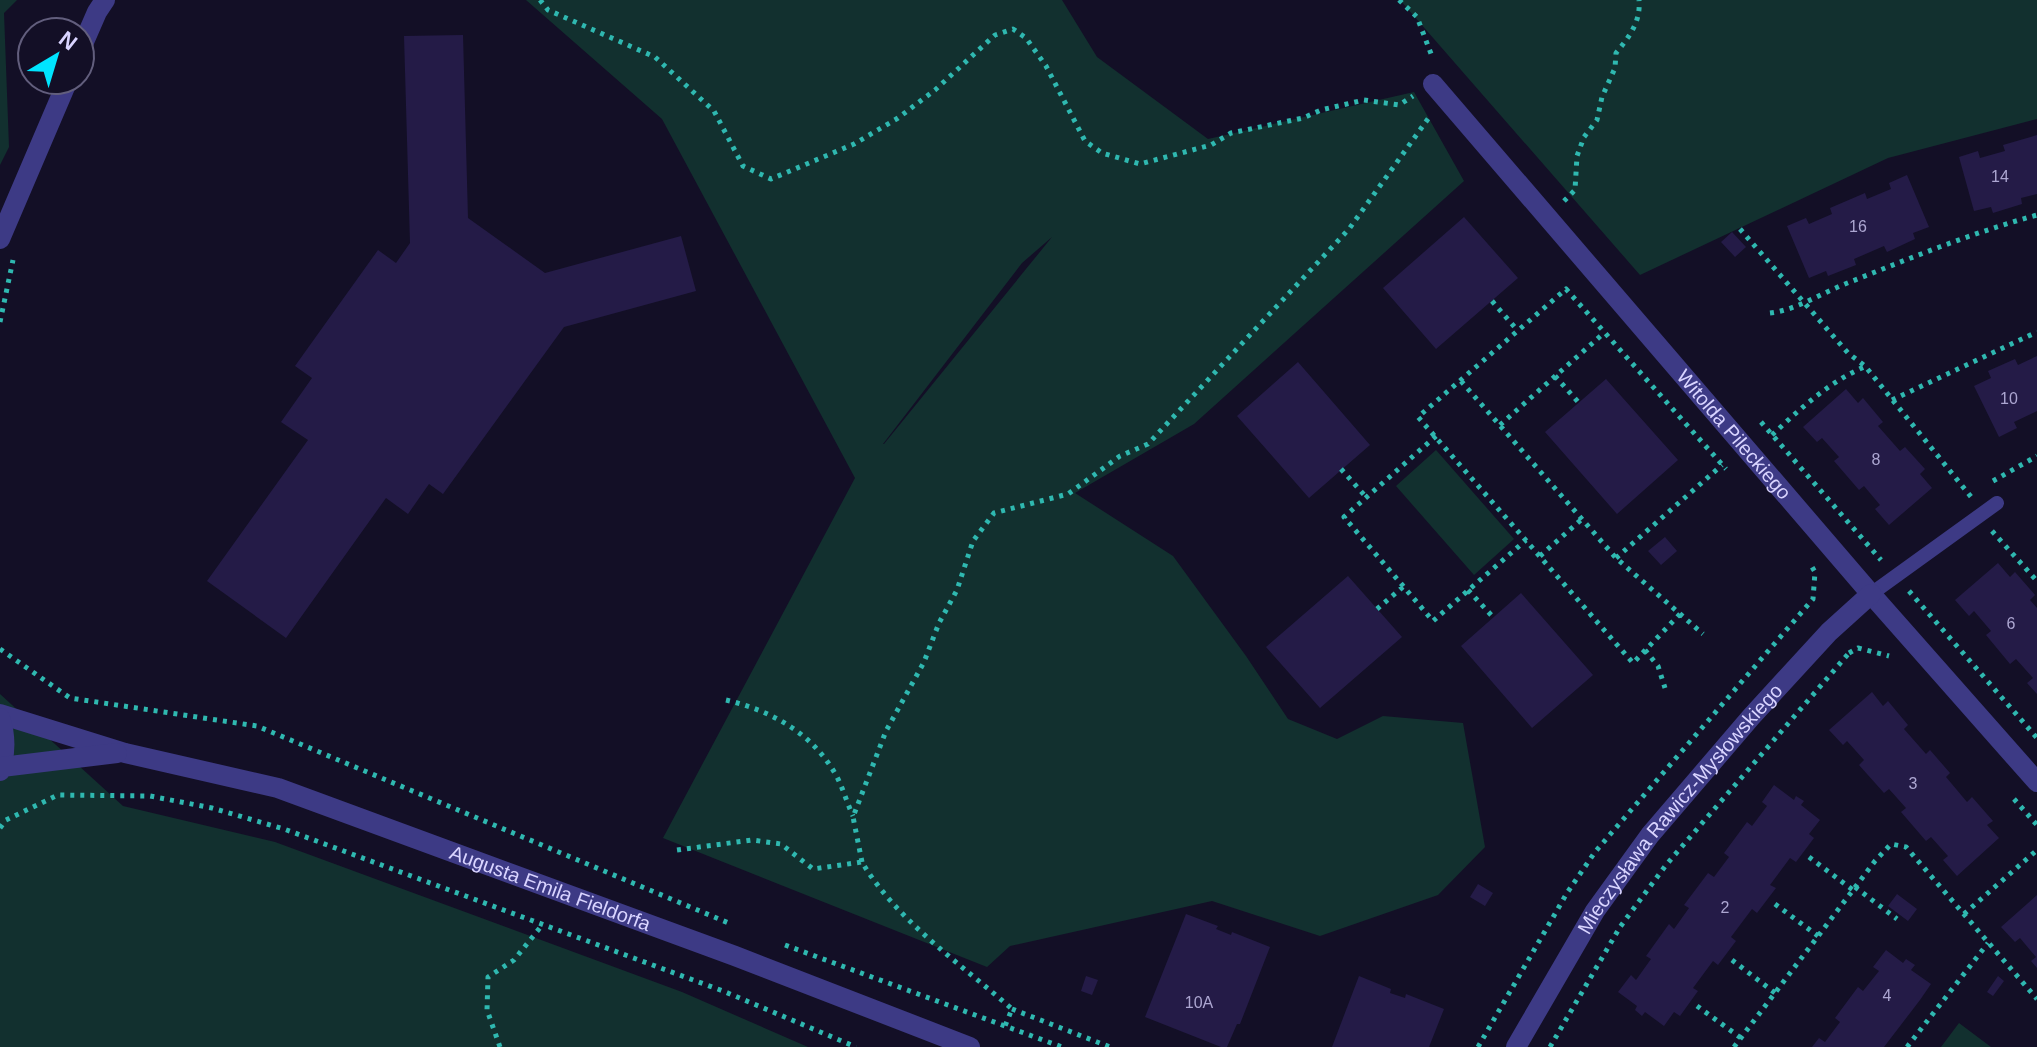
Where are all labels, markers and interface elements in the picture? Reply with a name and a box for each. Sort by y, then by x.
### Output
north arrow [16,16,96,96]
text: N [54,26,82,55]
house number: 14 [1991,168,2009,185]
house number: 16 [1849,218,1867,235]
street label: Witolda Pileckiego [1672,365,1796,504]
house number: 10 [2000,390,2018,407]
house number: 8 [1872,451,1881,468]
house number: 6 [2007,615,2016,632]
street label: Mieczysława Rawicz-Mysłowskiego [1573,679,1787,938]
house number: 3 [1909,775,1918,792]
street label: Augusta Emila Fieldorfa [447,841,655,935]
house number: 2 [1721,899,1730,916]
house number: 4 [1883,987,1892,1004]
house number: 10A [1185,994,1214,1011]

